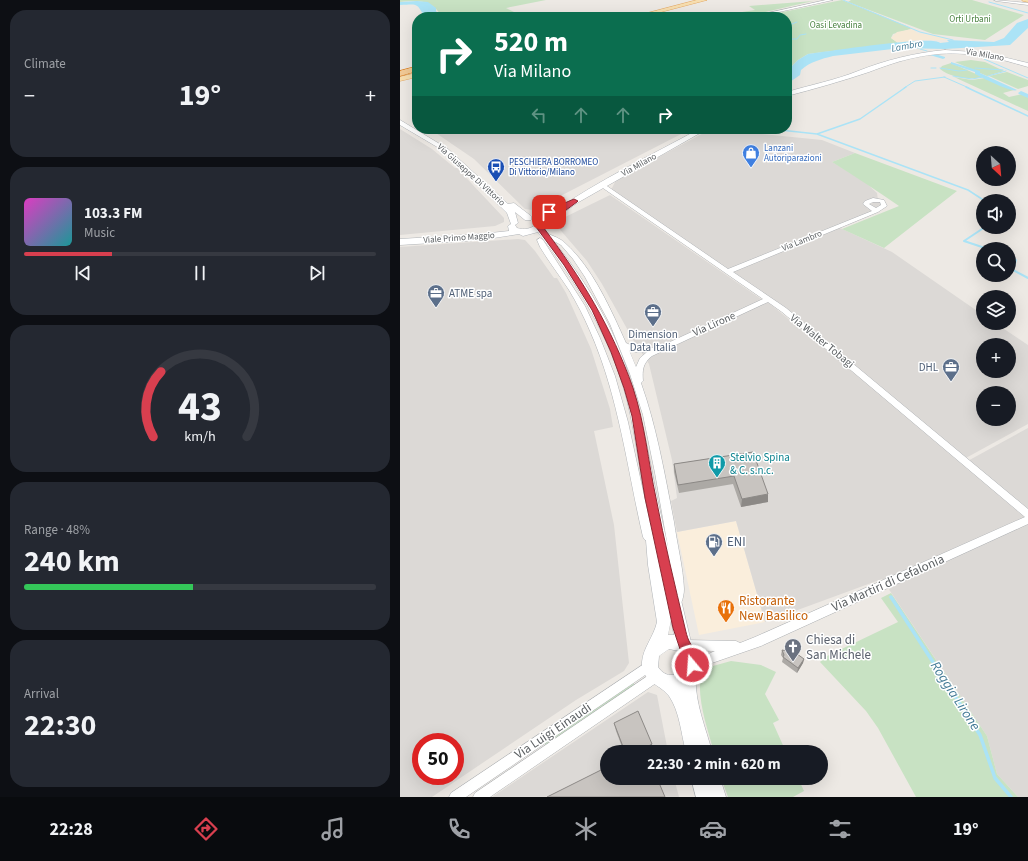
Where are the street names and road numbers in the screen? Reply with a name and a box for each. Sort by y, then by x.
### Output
street label: Via Milano [965,45,1005,65]
street label: Via Giuseppe Di Vittorio [434,141,508,209]
street label: Via Milano [619,150,659,180]
street label: Via Lambro [780,227,824,255]
street label: Viale Primo Maggio [423,229,495,247]
street label: Via Lirone [690,308,738,340]
street label: Via Walter Tobagi [787,310,857,372]
street label: Via Martiri di Cefalonia [829,550,947,616]
street label: Via Luigi Einaudi [511,699,595,763]

